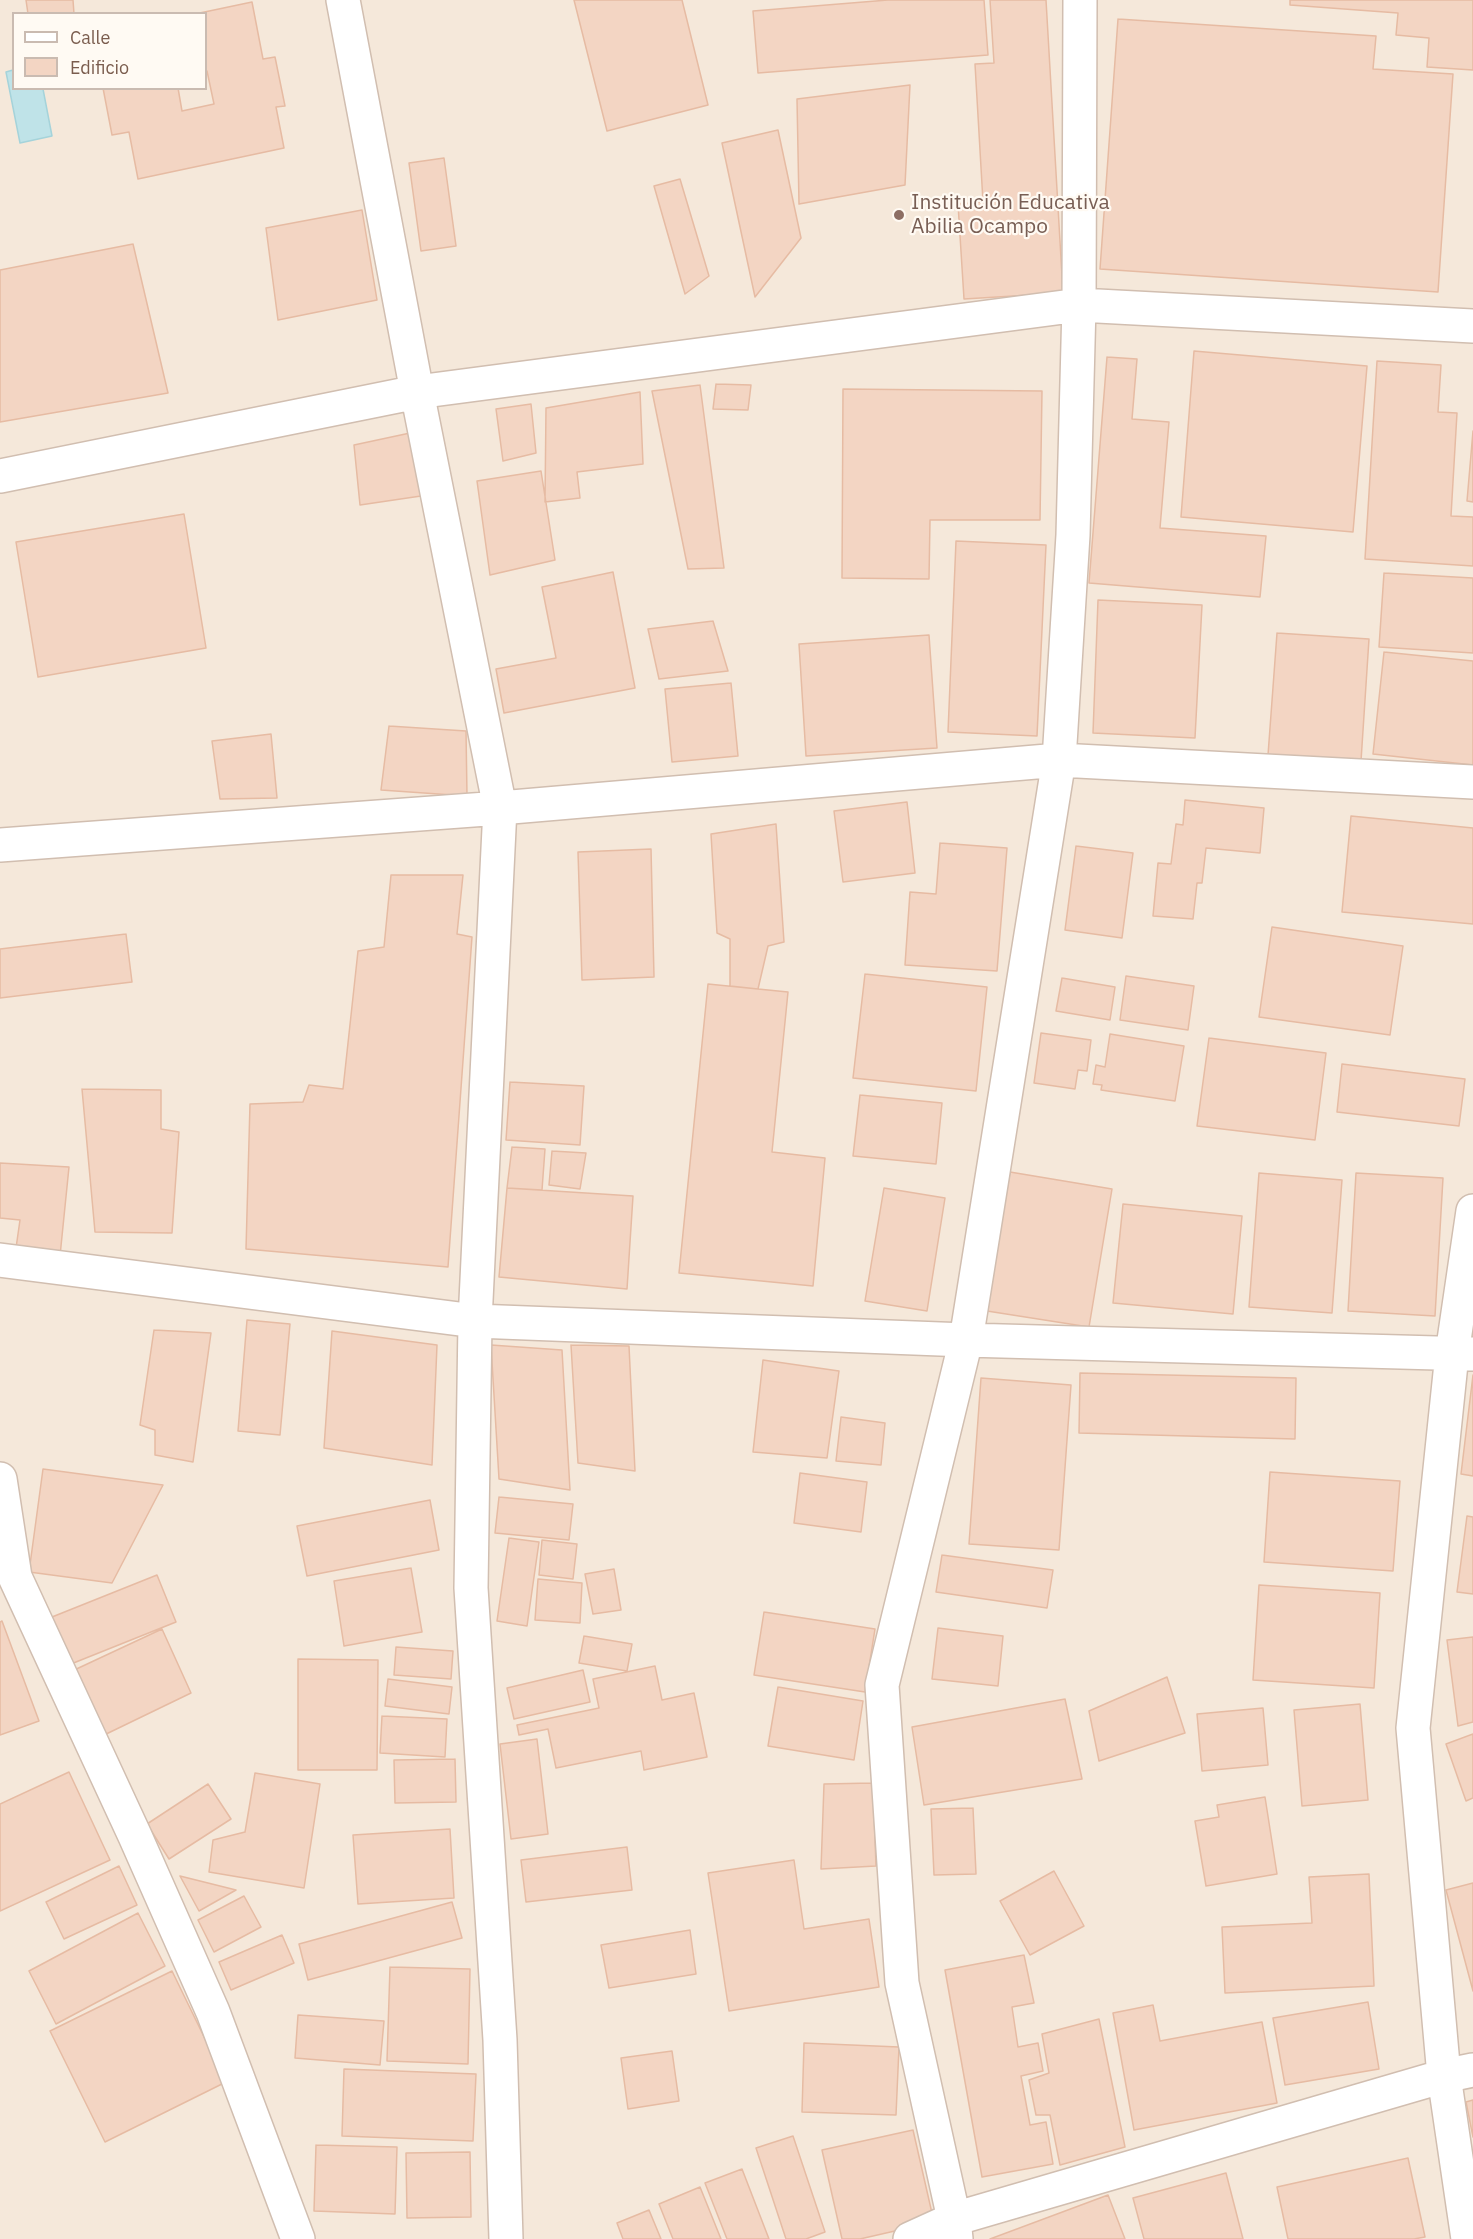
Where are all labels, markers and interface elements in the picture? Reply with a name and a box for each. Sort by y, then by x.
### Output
legend [12,12,207,90]
text: Calle [70,26,110,49]
text: Edificio [70,56,129,79]
place label: Institución Educativa Abilia Ocampo [911,190,1110,240]
marker: Institución Educativa Abilia Ocampo [892,208,906,222]

